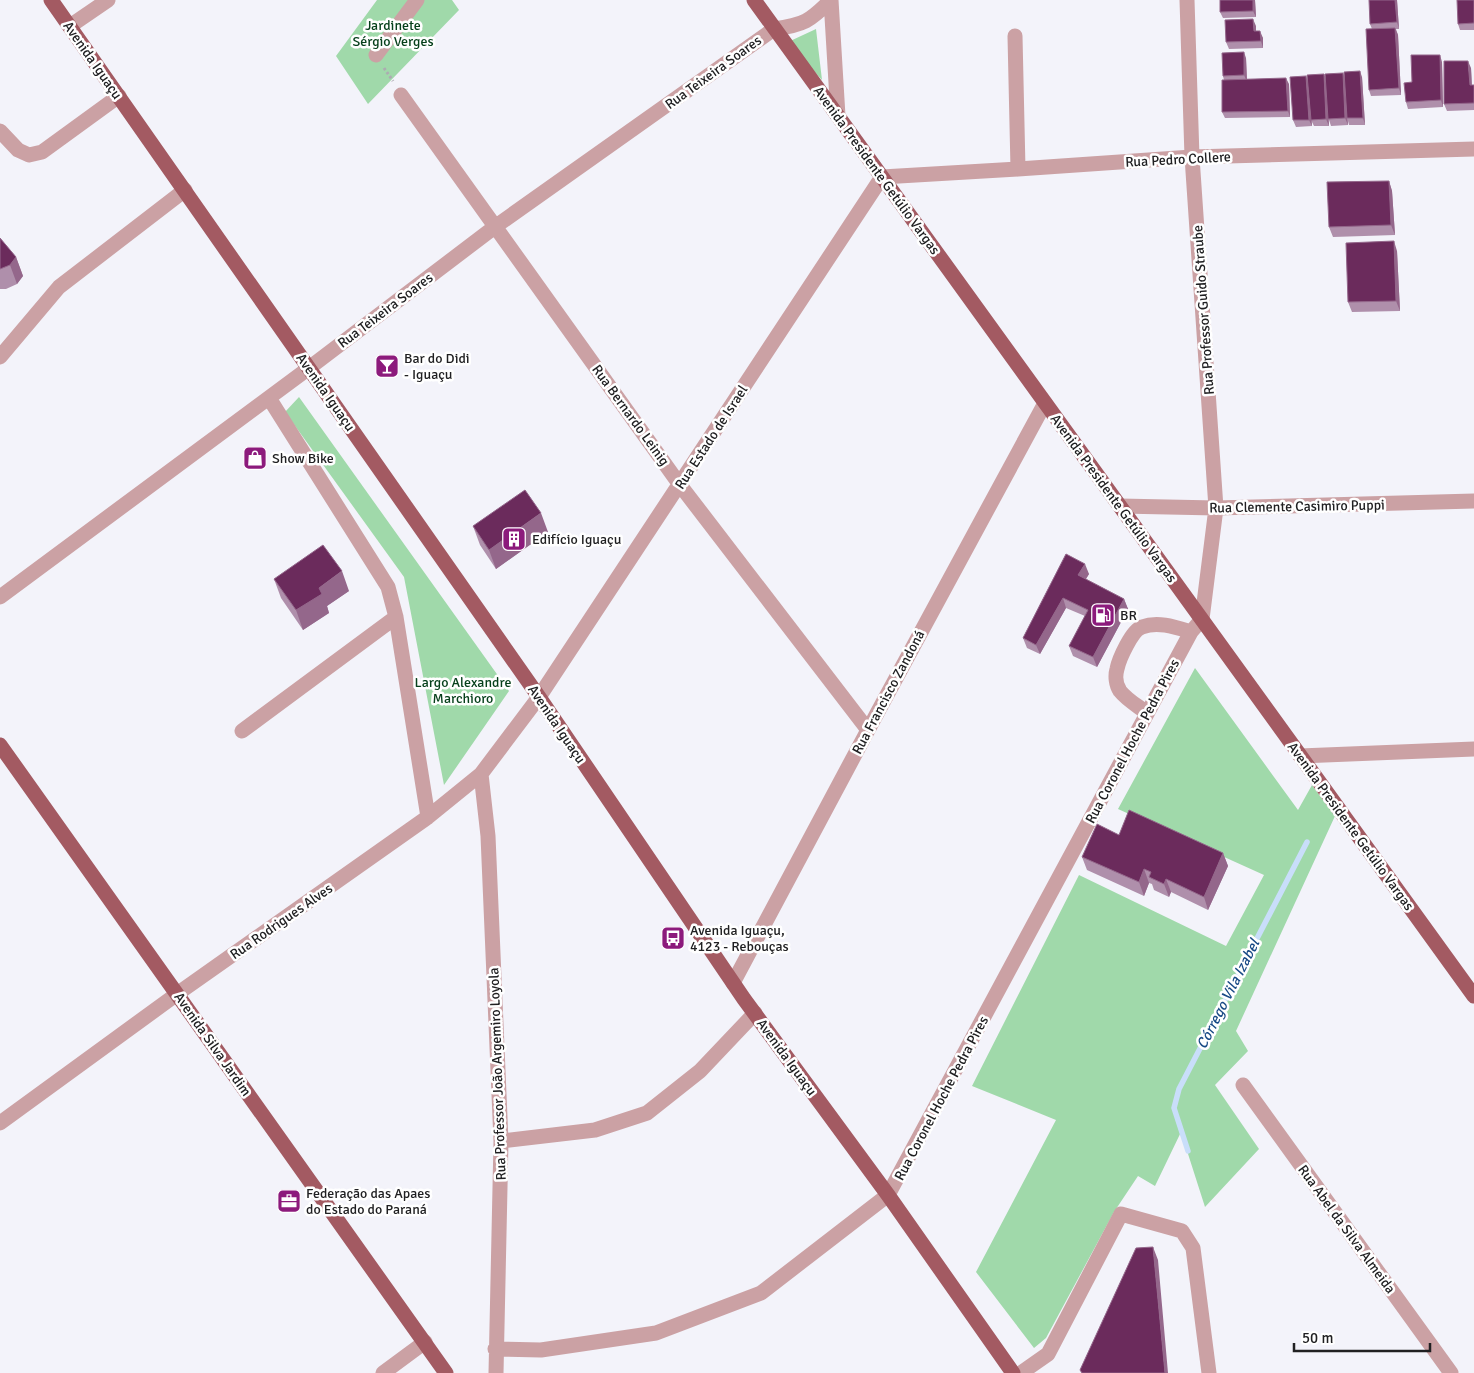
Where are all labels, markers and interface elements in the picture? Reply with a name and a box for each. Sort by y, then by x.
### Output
park label: Jardinete Sérgio Verges [352,17,434,50]
street label: Avenida Iguaçu [60,18,126,102]
street label: Rua Teixeira Soares [662,32,765,113]
street label: Avenida Presidente Getúlio Vargas [810,83,943,258]
street label: Rua Pedro Collere [1125,148,1231,171]
street label: Rua Professor Guido Straube [1189,225,1218,395]
street label: Rua Teixeira Soares [334,269,436,352]
street label: Avenida Iguaçu [293,350,359,434]
place label: Bar do Didi - Iguaçu [404,350,470,383]
bar icon: Bar do Didi - Iguaçu [374,353,400,379]
street label: Rua Bernardo Leinig [588,361,673,469]
street label: Rua Estado de Israel [671,382,751,493]
street label: Avenida Presidente Getúlio Vargas [1047,411,1180,586]
shop icon: Show Bike [242,445,268,471]
place label: Show Bike [272,450,334,467]
street label: Rua Clemente Casimiro Puppi [1209,496,1385,517]
building icon: Edifício Iguaçu [501,526,527,552]
place label: Edifício Iguaçu [532,531,621,548]
fuel station icon: BR [1090,602,1116,628]
place label: BR [1120,607,1137,624]
street label: Rua Francisco Zandoná [849,627,928,757]
street label: Rua Coronel Hoche Pedra Pires [1082,656,1183,826]
park label: Largo Alexandre Marchioro [415,674,511,707]
street label: Avenida Iguaçu [524,682,589,767]
street label: Avenida Presidente Getúlio Vargas [1284,739,1417,914]
street label: Rua Rodrigues Alves [227,880,336,963]
place label: Avenida Iguaçu, 4123 - Rebouças [690,922,789,955]
bus stop icon: Avenida Iguaçu, 4123 - Rebouças [660,925,686,951]
water label: Córrego Vila Izabel [1193,935,1264,1052]
street label: Rua Professor João Argemiro Loyola [485,967,510,1181]
street label: Avenida Silva Jardim [170,989,255,1100]
street label: Rua Coronel Hoche Pedra Pires [891,1013,992,1183]
street label: Avenida Iguaçu [753,1015,820,1099]
street label: Rua Abel da Silva Almeida [1294,1162,1399,1297]
place label: Federação das Apaes do Estado do Paraná [306,1185,430,1218]
office icon: Federação das Apaes do Estado do Paraná [276,1188,302,1214]
scale bar [1294,1320,1430,1352]
text: 50 m [1302,1329,1333,1347]

